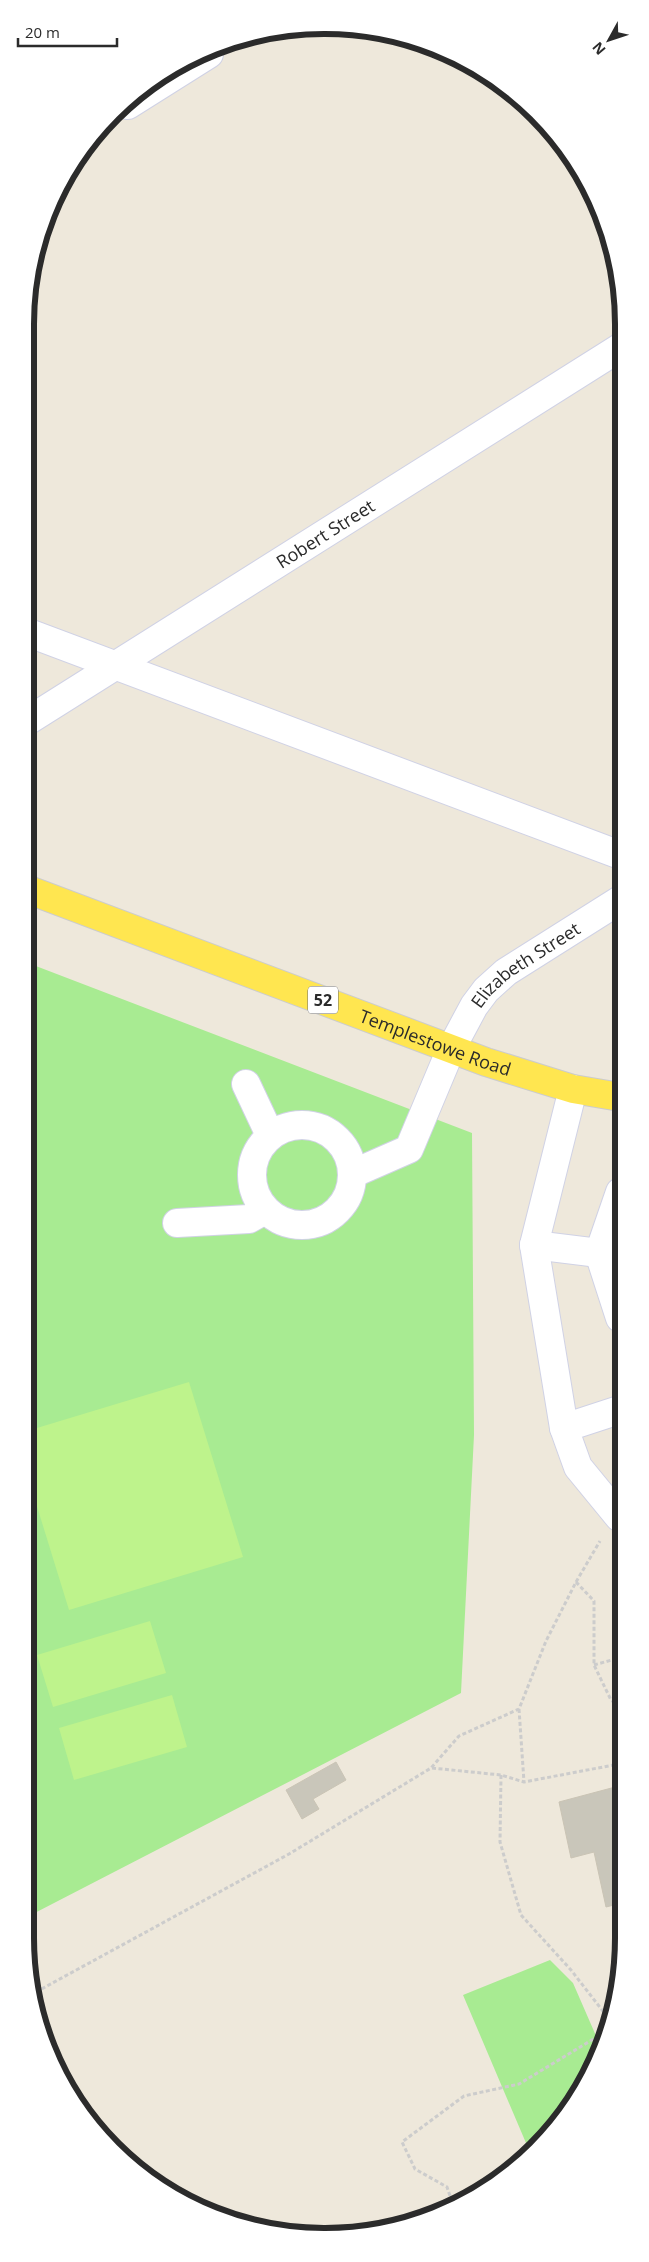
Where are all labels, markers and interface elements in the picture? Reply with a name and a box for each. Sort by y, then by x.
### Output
scale bar [18,15,116,47]
north arrow [584,15,634,65]
text: 20 m [25,22,60,42]
text: N [588,38,610,59]
street label: Robert Street [271,493,379,573]
street label: Elizabeth Street [465,916,584,1012]
road number: 52 [308,986,338,1014]
street label: Templestowe Road [356,1003,514,1081]

